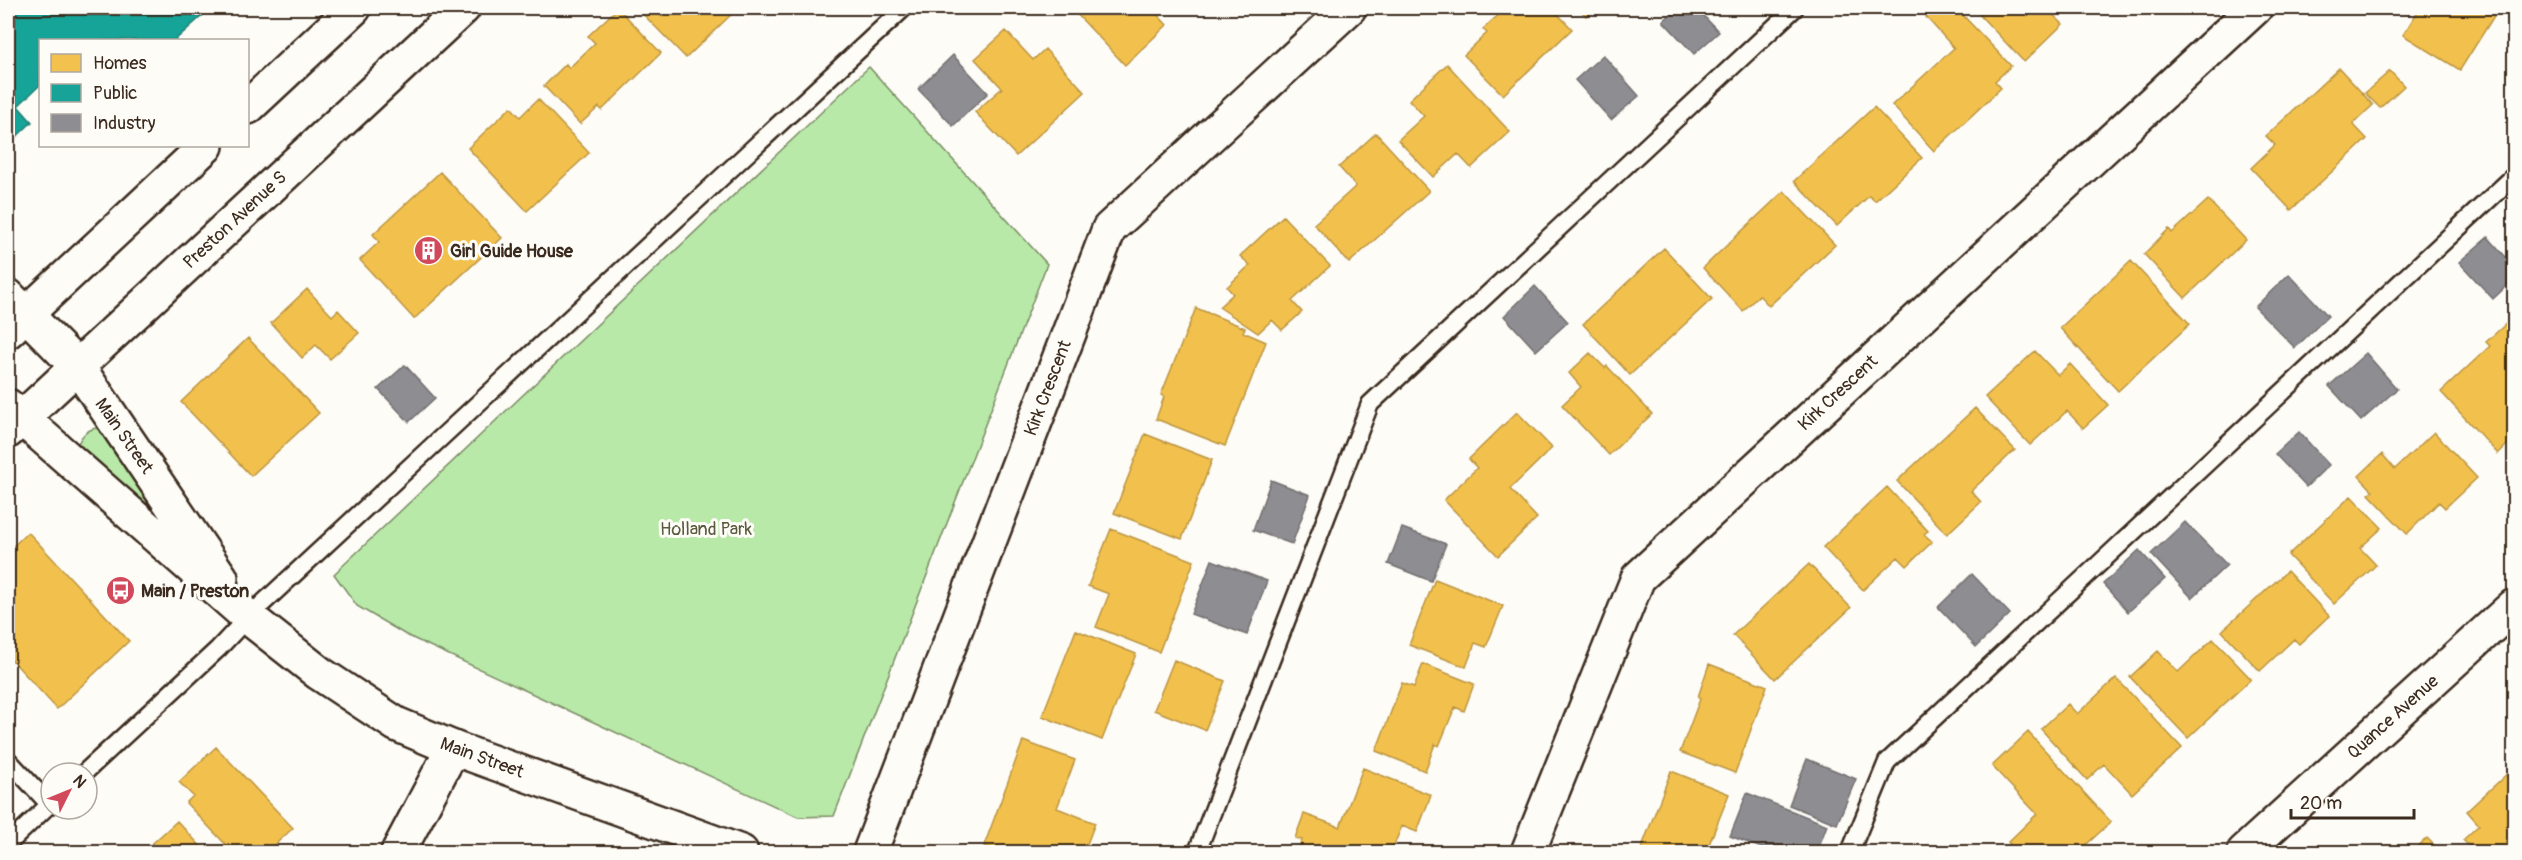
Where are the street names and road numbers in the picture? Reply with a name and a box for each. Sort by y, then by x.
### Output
street label: Preston Avenue S [178,166,292,274]
street label: Kirk Crescent [1019,336,1077,439]
street label: Kirk Crescent [1793,350,1883,436]
street label: Main Street [90,394,159,479]
street label: Quance Avenue [2342,670,2444,764]
street label: Main Street [437,732,528,784]

